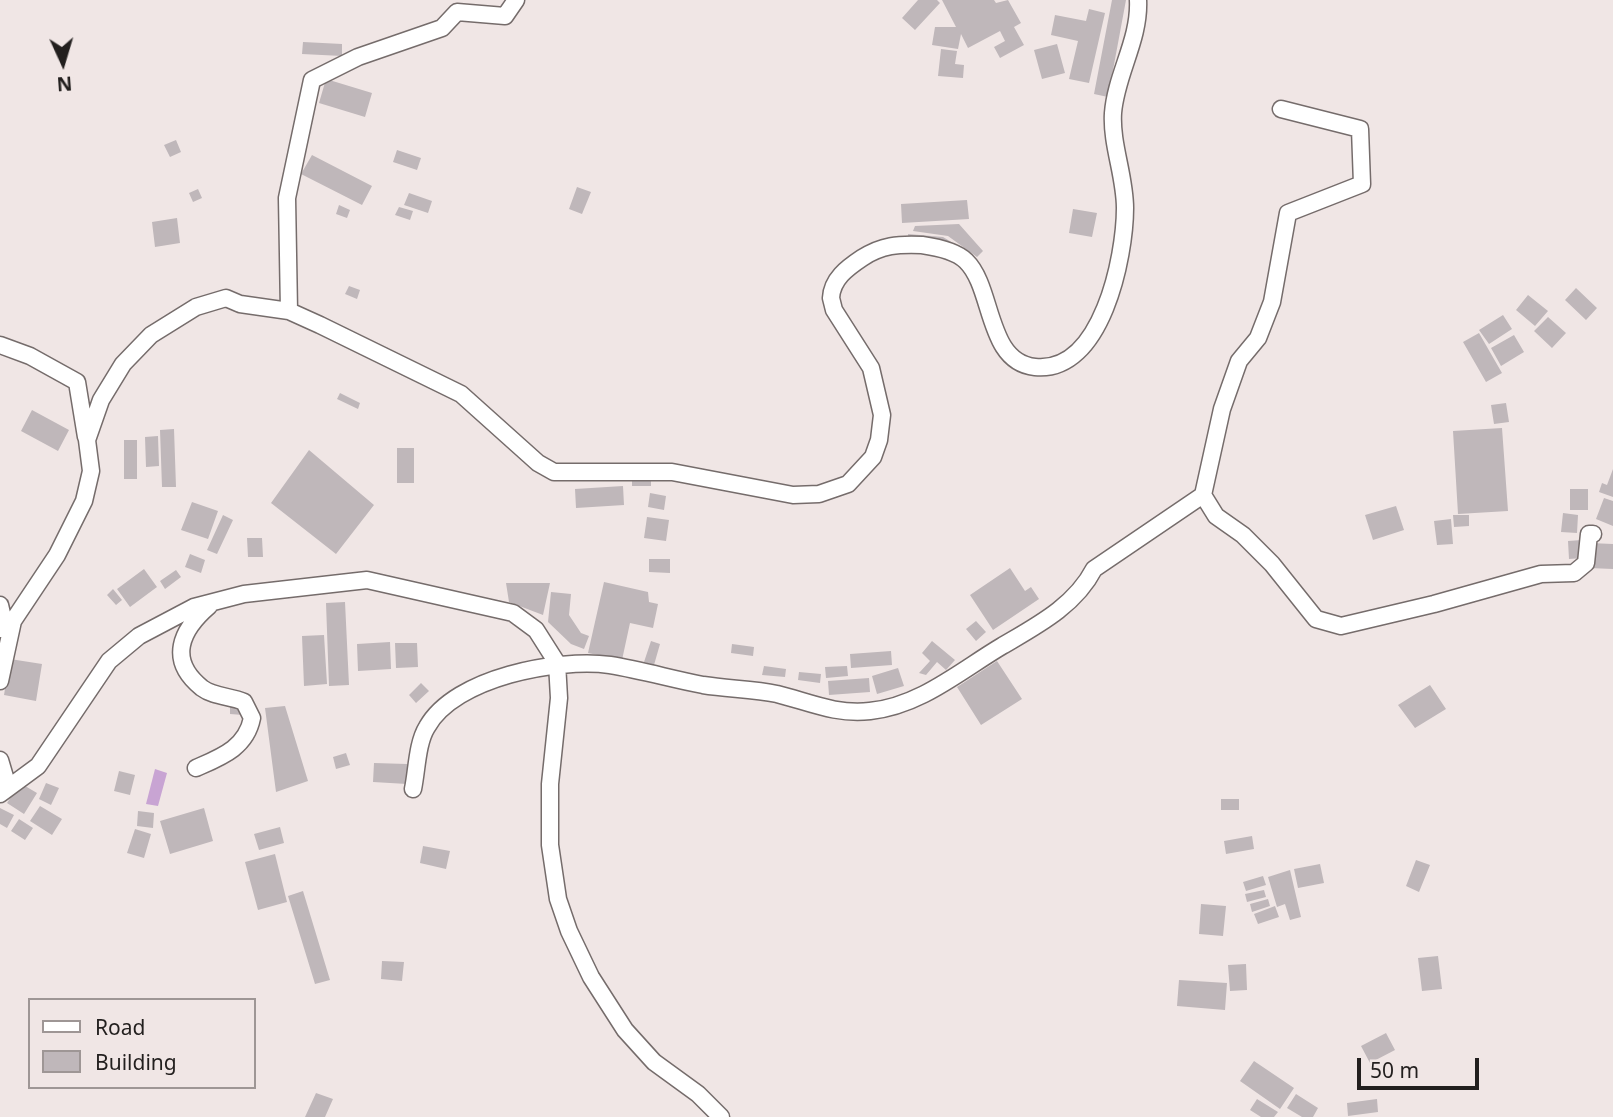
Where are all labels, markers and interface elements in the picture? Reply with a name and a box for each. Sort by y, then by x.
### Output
north arrow [28,28,98,98]
text: N [56,70,73,97]
legend [28,998,256,1089]
text: Road [95,1013,145,1041]
scale bar [1361,1044,1484,1088]
text: Building [95,1048,177,1076]
text: 50 m [1370,1056,1419,1084]

